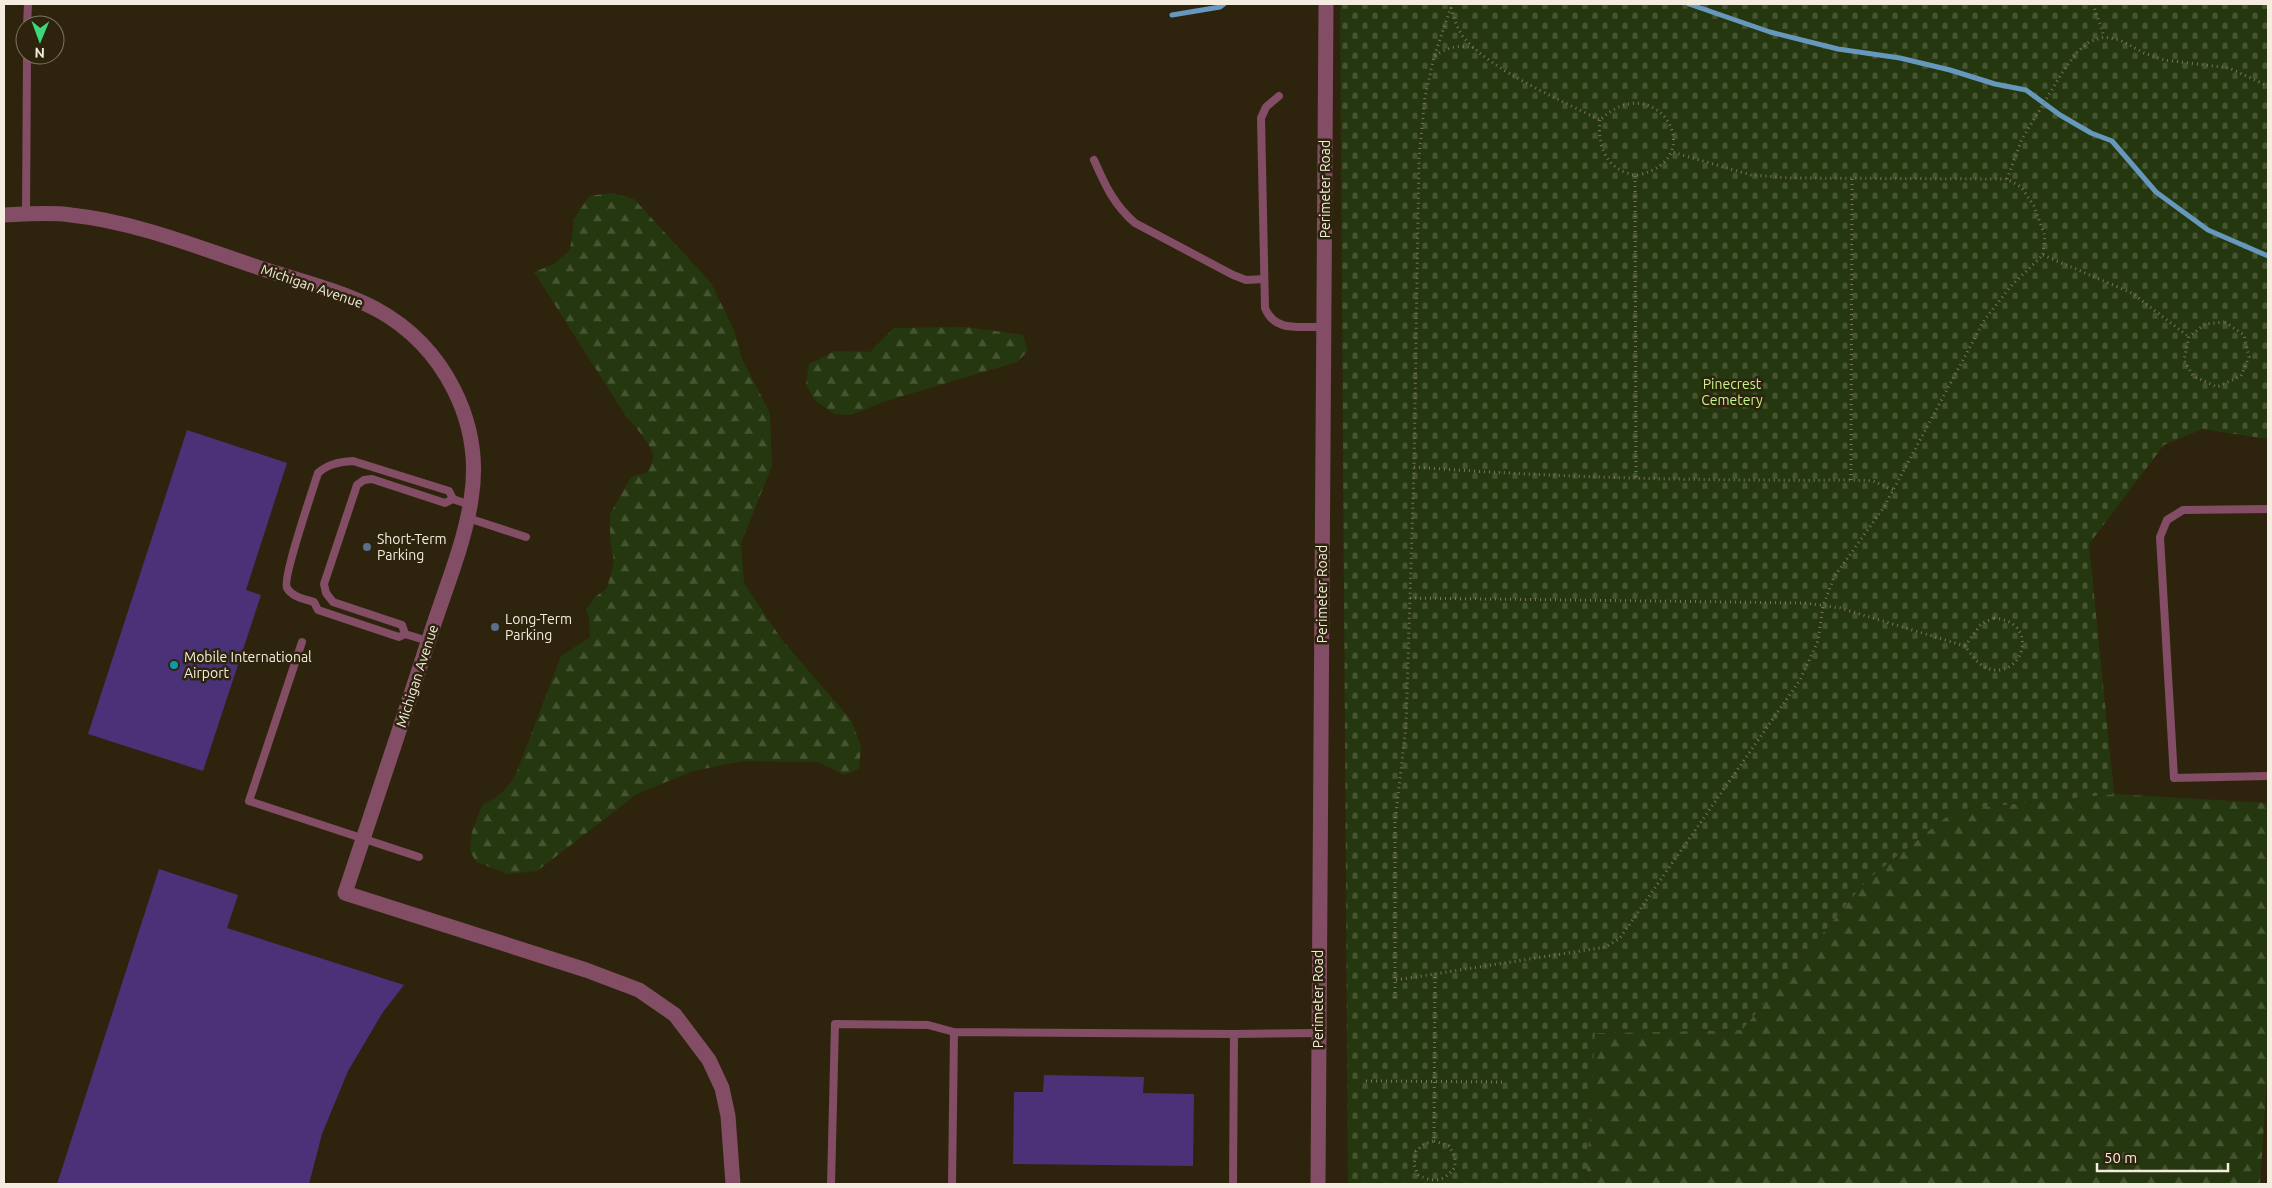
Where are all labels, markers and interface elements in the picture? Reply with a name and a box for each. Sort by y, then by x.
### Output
north arrow [15,15,65,65]
text: N [34,45,45,61]
street label: Perimeter Road [1317,140,1333,238]
street label: Michigan Avenue [259,261,365,311]
park label: Pinecrest Cemetery [1701,376,1763,408]
place label: Short-Term Parking [377,531,447,563]
marker: Short-Term Parking [361,541,373,553]
street label: Perimeter Road [1314,545,1330,643]
place label: Long-Term Parking [505,611,572,643]
marker: Long-Term Parking [489,621,501,633]
street label: Michigan Avenue [393,623,441,729]
place label: Mobile International Airport [184,649,312,681]
marker: Mobile International Airport [168,659,180,671]
street label: Perimeter Road [1310,950,1326,1048]
scale bar [2097,1140,2228,1172]
text: 50 m [2104,1149,2137,1166]

